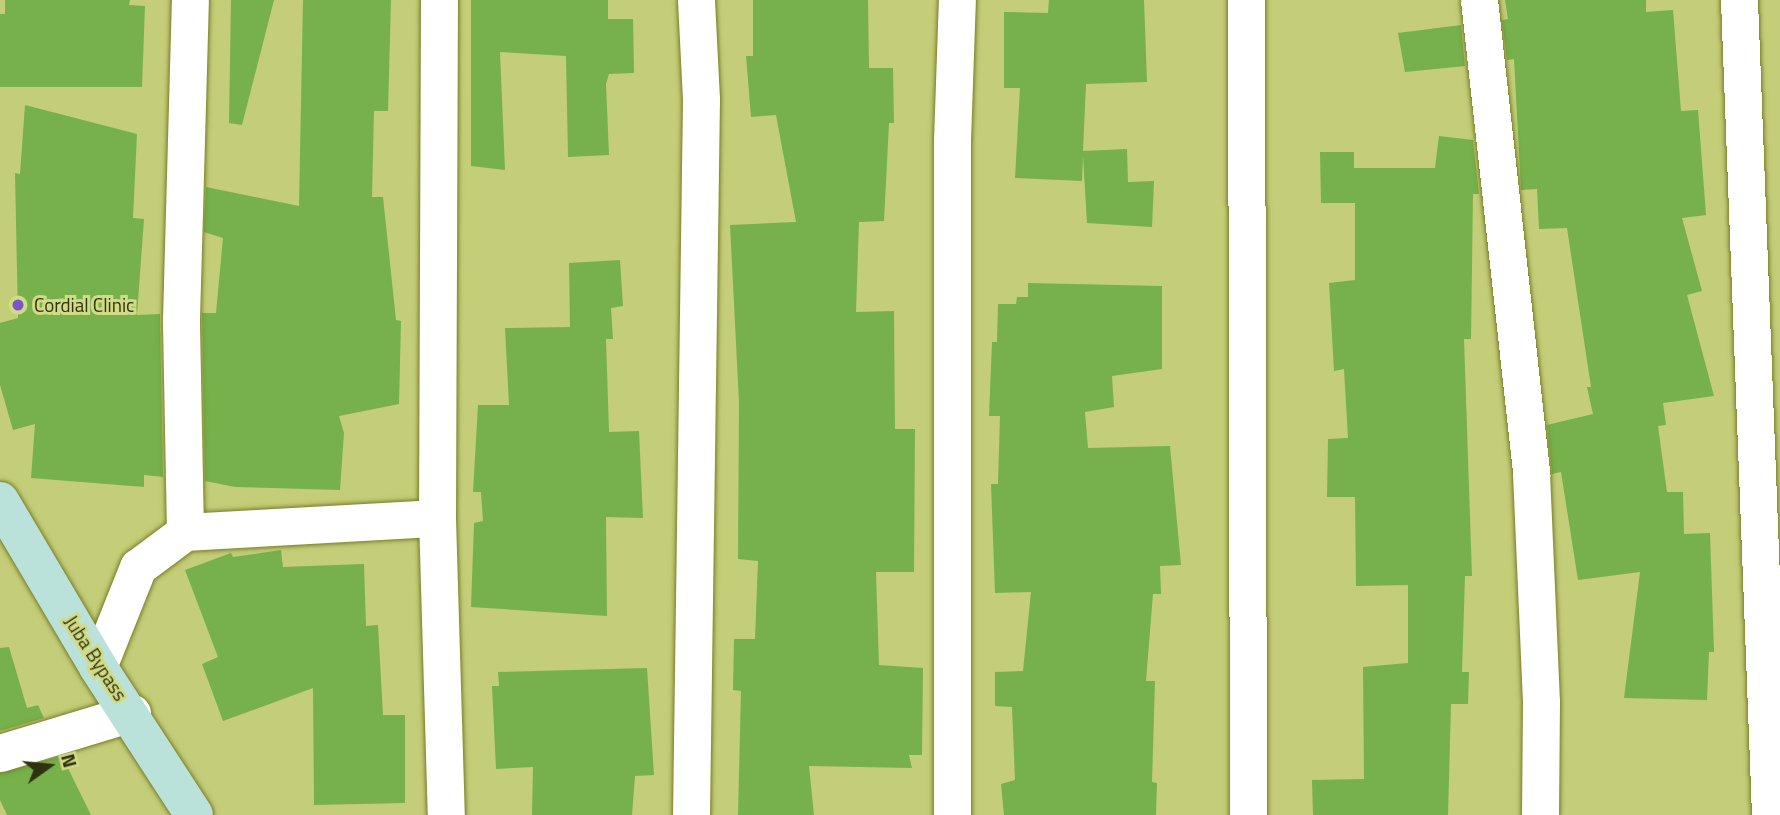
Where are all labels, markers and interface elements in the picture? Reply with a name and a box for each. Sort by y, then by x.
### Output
place label: Cordial Clinic [34,294,134,316]
marker: Cordial Clinic [8,295,28,315]
street label: Juba Bypass [60,611,132,705]
north arrow [14,731,84,801]
text: N [54,750,85,771]

